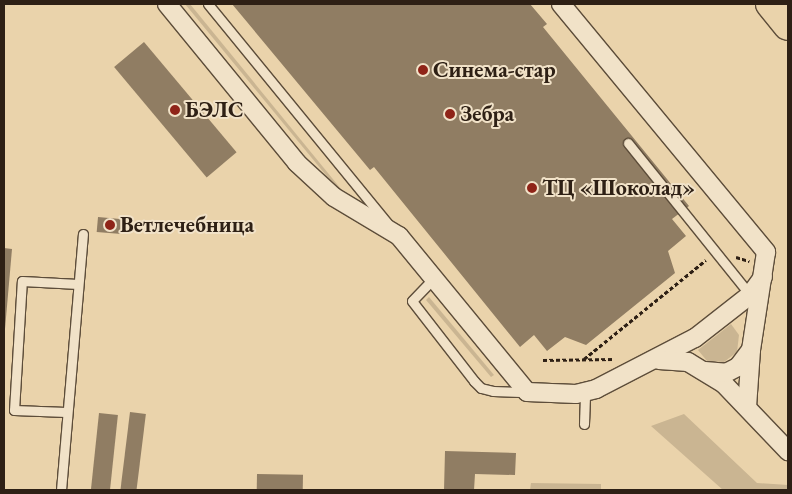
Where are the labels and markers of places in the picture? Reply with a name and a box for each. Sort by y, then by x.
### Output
place label: Синема-стар [433,57,556,83]
marker: Синема-стар [417,64,429,76]
place label: БЭЛС [185,97,244,123]
place label: Зебра [460,101,514,127]
marker: БЭЛС [169,104,181,116]
marker: Зебра [444,108,456,120]
place label: ТЦ «Шоколад» [542,175,695,201]
marker: ТЦ «Шоколад» [526,182,538,194]
place label: Ветлечебница [120,212,254,238]
marker: Ветлечебница [104,219,116,231]

